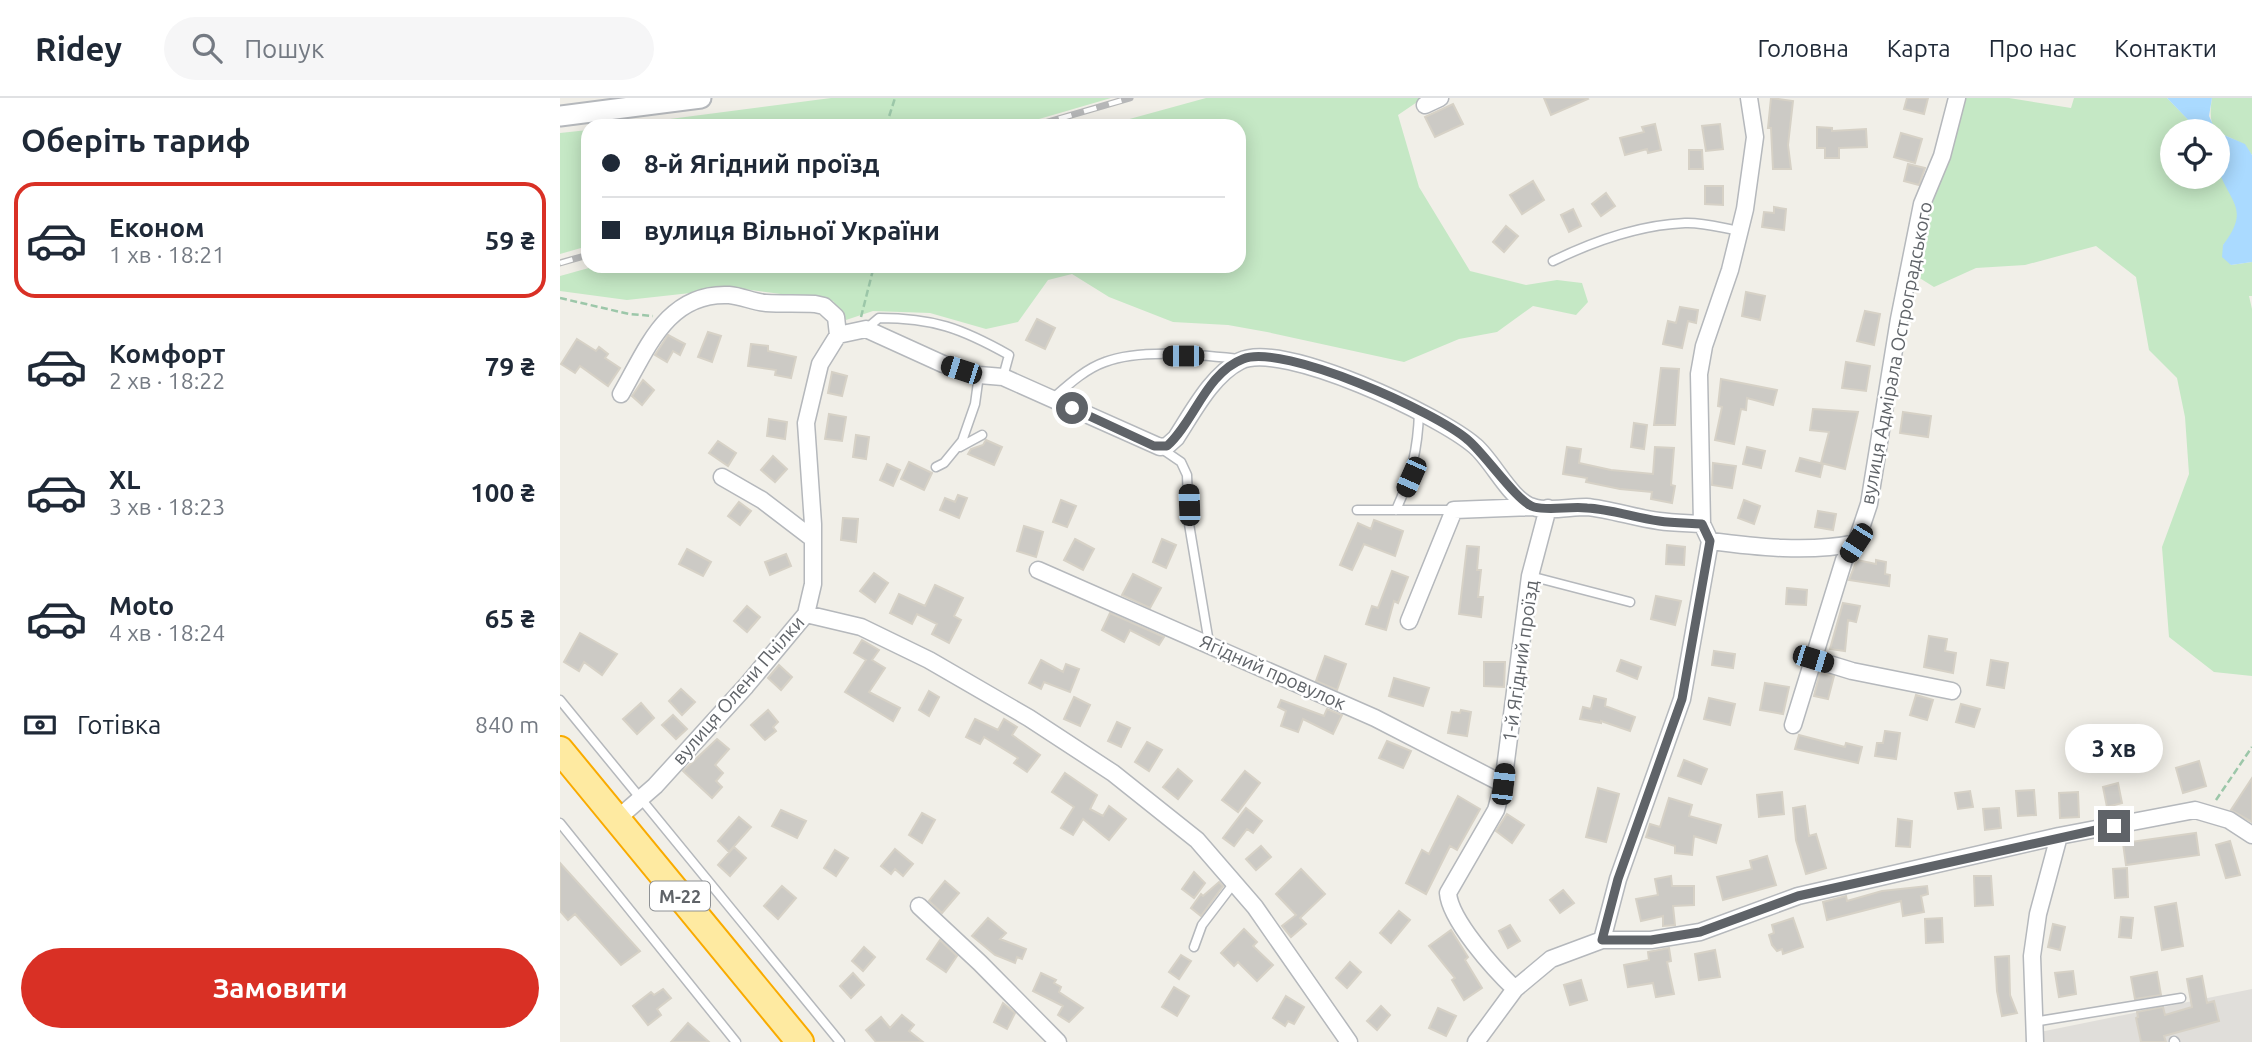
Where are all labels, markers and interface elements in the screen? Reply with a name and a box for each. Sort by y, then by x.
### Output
search box [164,17,654,80]
icon: search [188,29,226,67]
text: Ridey [35,30,122,67]
text: Пошук [244,34,324,63]
text: Головна [1757,35,1849,62]
text: Карта [1887,35,1951,62]
text: Про нас [1989,35,2076,62]
text: Контакти [2114,35,2217,62]
map controls [2160,119,2230,189]
button: locate [2160,119,2230,189]
text: Оберіть тариф [21,122,251,158]
text: 8-й Ягідний проїзд [644,149,880,178]
street label: вулиця Адмірала Остроградського [1856,200,1936,506]
icon: car [25,209,88,272]
text: Економ [109,213,205,242]
text: вулиця Вільної України [644,216,940,245]
text: 59 ₴ [485,226,535,255]
text: 1 хв · 18:21 [109,242,225,267]
icon: car [25,335,88,398]
text: Комфорт [109,339,225,368]
car [1163,346,1205,367]
text: 79 ₴ [485,352,535,381]
car [938,354,985,386]
text: 2 хв · 18:22 [109,368,225,393]
route start [1056,392,1088,424]
car [1393,454,1430,500]
icon: car [25,461,88,524]
text: XL [109,465,140,494]
text: 100 ₴ [470,478,535,507]
car [1178,484,1201,526]
text: 3 хв · 18:23 [109,494,225,519]
car [1836,520,1877,566]
street label: 1-й Ягідний проїзд [1498,579,1542,743]
icon: car [25,587,88,650]
text: Moto [109,591,174,620]
text: 65 ₴ [485,604,535,633]
street label: вулиця Олени Пчілки [667,611,809,769]
text: 4 хв · 18:24 [109,620,225,645]
street label: Ягідний провулок [1197,630,1350,714]
car [1790,643,1837,675]
icon: cash [21,706,59,744]
text: Готівка [77,710,161,739]
text: 840 m [475,712,539,737]
callout: 3 хв [2065,724,2163,774]
text: 3 хв [2092,736,2136,761]
car [1491,762,1516,806]
route end [2098,810,2130,842]
road number: М-22 [650,882,710,910]
button: Замовити [21,948,539,1028]

